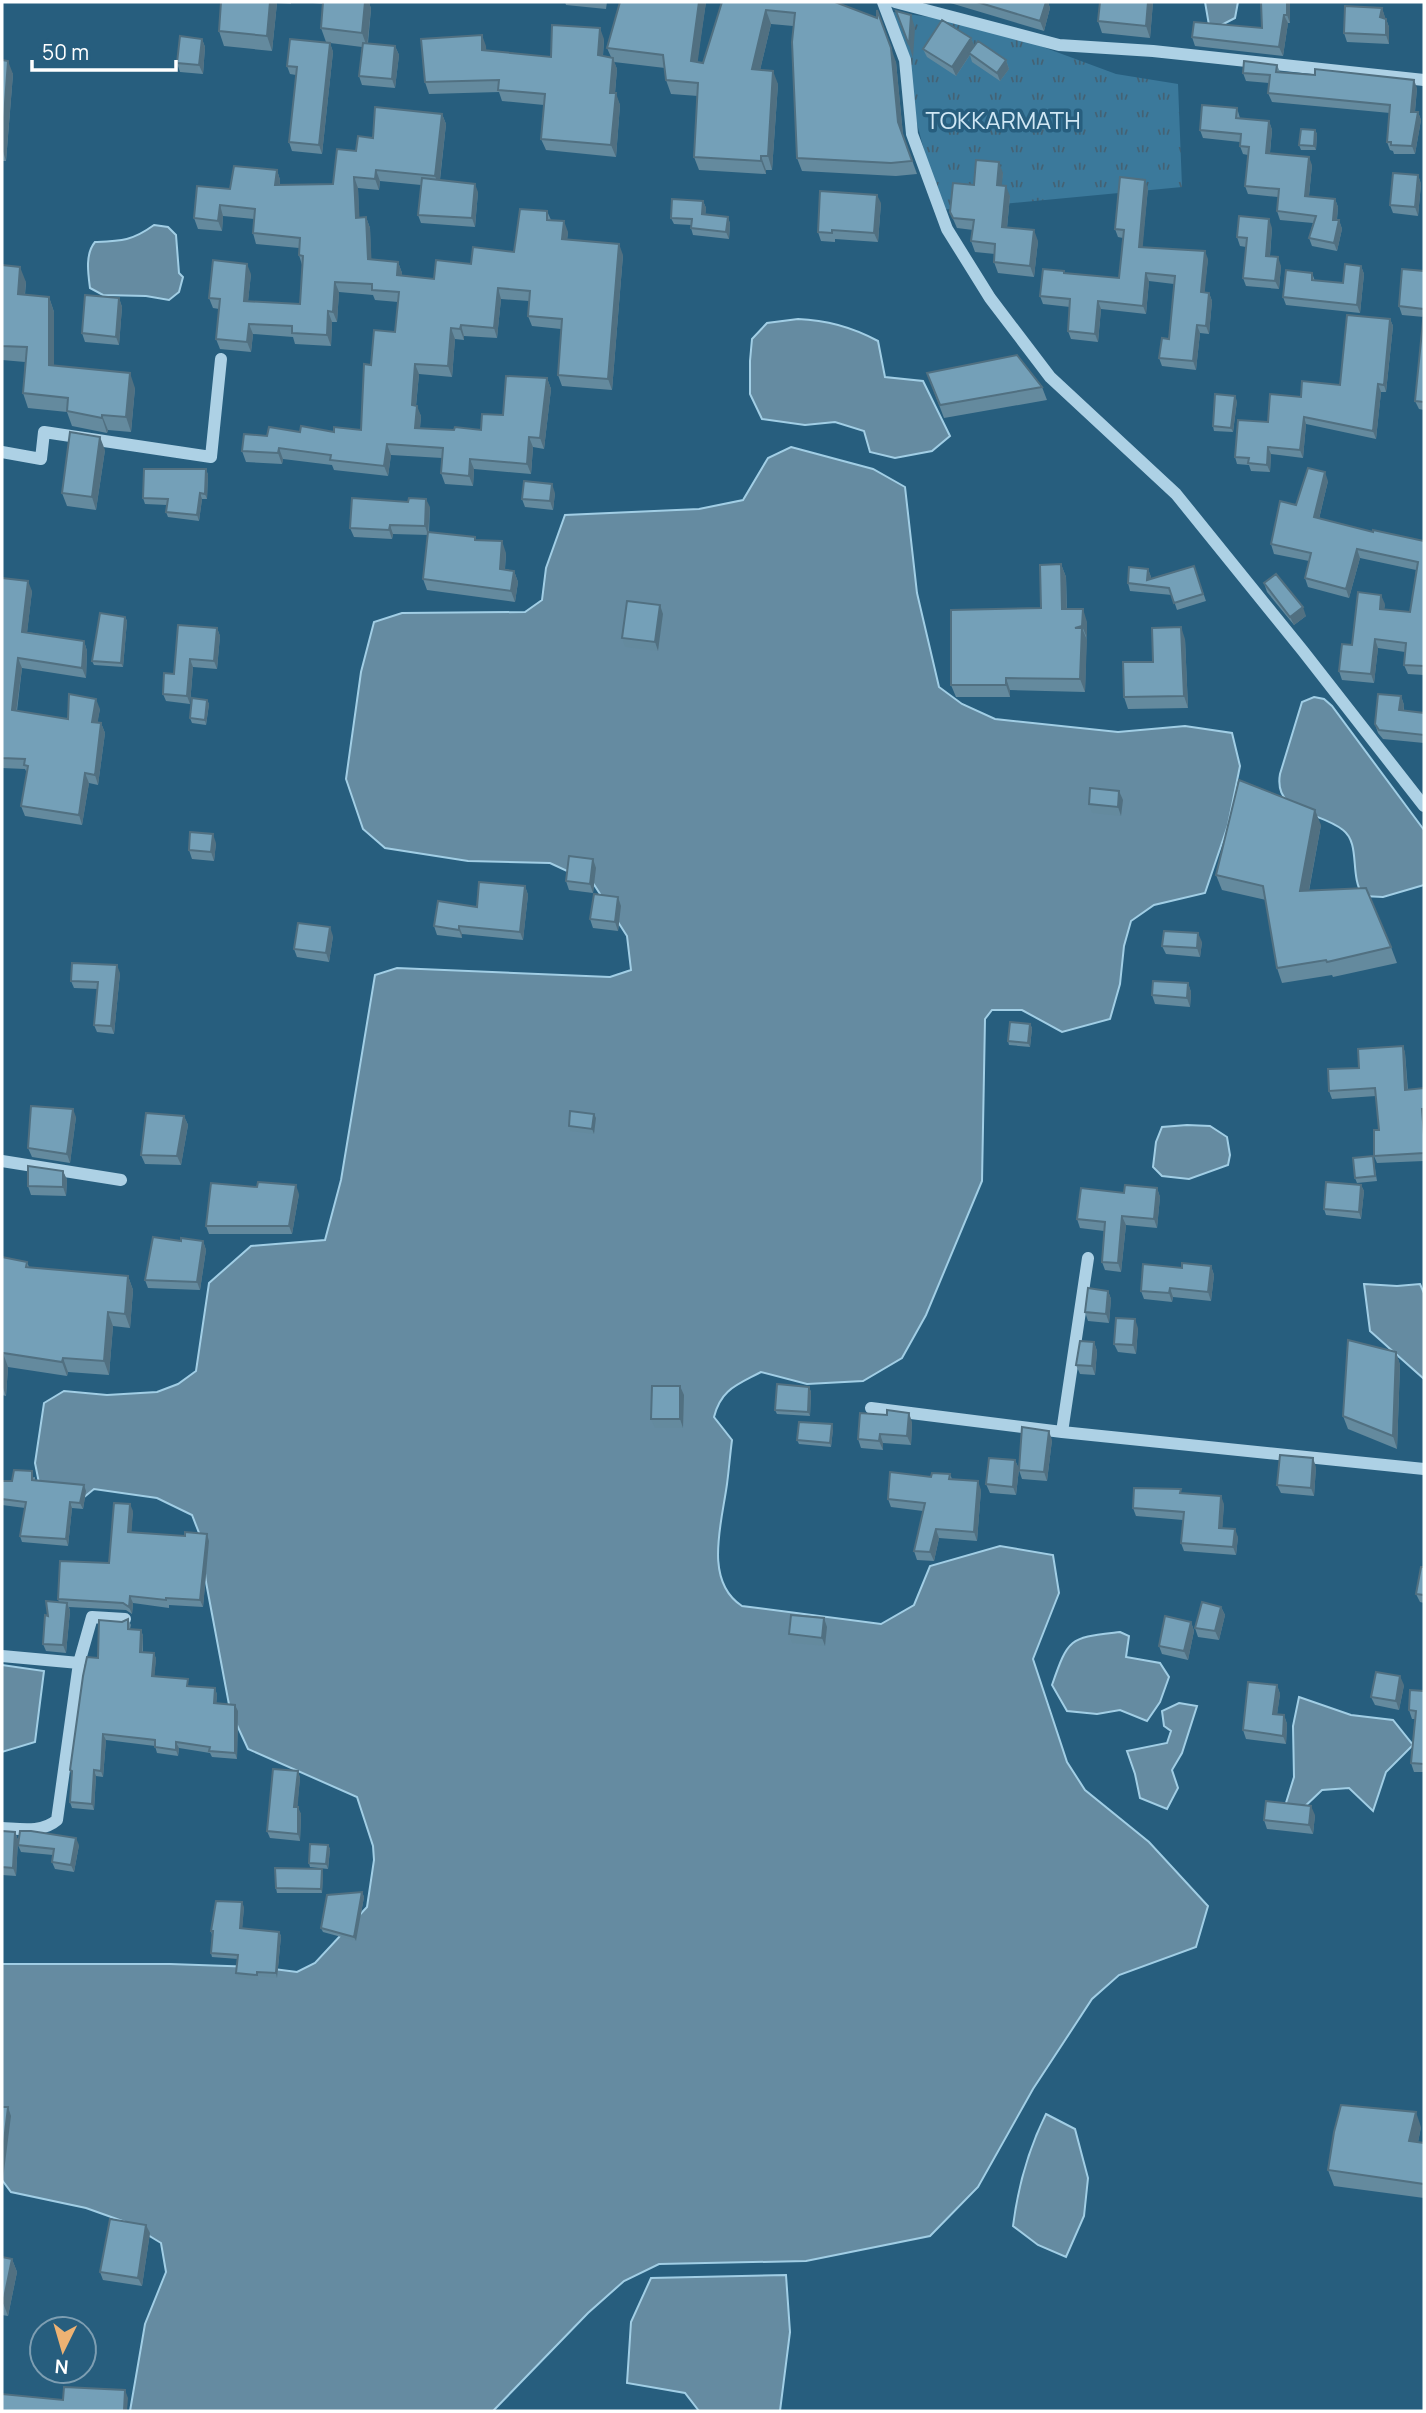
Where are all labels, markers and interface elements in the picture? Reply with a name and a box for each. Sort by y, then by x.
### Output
scale bar [32,28,175,72]
text: 50 m [42,38,89,66]
park label: TOKKARMATH [925,103,1081,136]
north arrow [28,2315,98,2385]
text: N [54,2353,69,2380]

